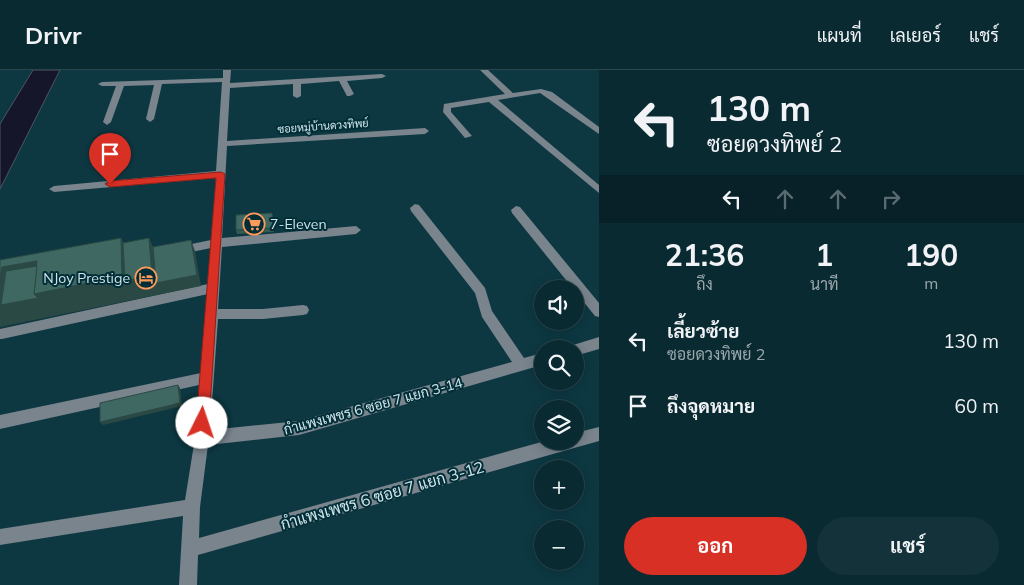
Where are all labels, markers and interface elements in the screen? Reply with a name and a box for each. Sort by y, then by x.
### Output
text: Drivr [25,20,81,50]
text: แผนที่ [817,24,862,47]
text: เลเยอร์ [890,24,941,47]
text: แชร์ [969,24,999,47]
text: 130 m [707,86,811,130]
icon: left [624,90,689,155]
street label: ซอยหมู่บ้านดวงทิพย์ [277,115,369,137]
text: ซอยดวงทิพย์ 2 [707,130,842,158]
pin [89,133,131,184]
icon: arrive [96,140,124,168]
icon: left [718,185,746,213]
icon: ahead [771,185,799,213]
icon: ahead [824,185,852,213]
icon: right [877,185,905,213]
supermarket icon: 7-Eleven [242,212,266,236]
place label: 7-Eleven [270,215,327,233]
text: 21:36 [665,236,744,274]
text: 1 [815,236,833,274]
text: 190 [904,236,958,274]
hotel icon: NJoy Prestige [134,266,158,290]
place label: NJoy Prestige [43,269,130,287]
text: m [924,273,938,293]
text: ถึง [696,274,713,294]
text: นาที [810,274,838,294]
map controls [534,280,584,570]
button: sound [534,280,584,330]
text: เลี้ยวซ้าย [667,319,739,343]
icon: left [624,327,652,355]
text: 130 m [943,329,999,353]
button: search [534,340,584,390]
text: ซอยดวงทิพย์ 2 [667,344,765,364]
street label: กำแพงเพชร 6 ซอย 7 แยก 3-14 [282,373,465,439]
icon: arrive [624,392,652,420]
text: ถึงจุดหมาย [667,394,755,418]
text: 60 m [955,394,999,418]
position arrow [175,396,227,448]
button: layers [534,400,584,450]
street label: กำแพงเพชร 6 ซอย 7 แยก 3-12 [278,456,486,534]
button: + [534,460,584,510]
button: ออก [624,517,807,575]
button: แชร์ [817,517,999,575]
button: − [534,520,584,570]

